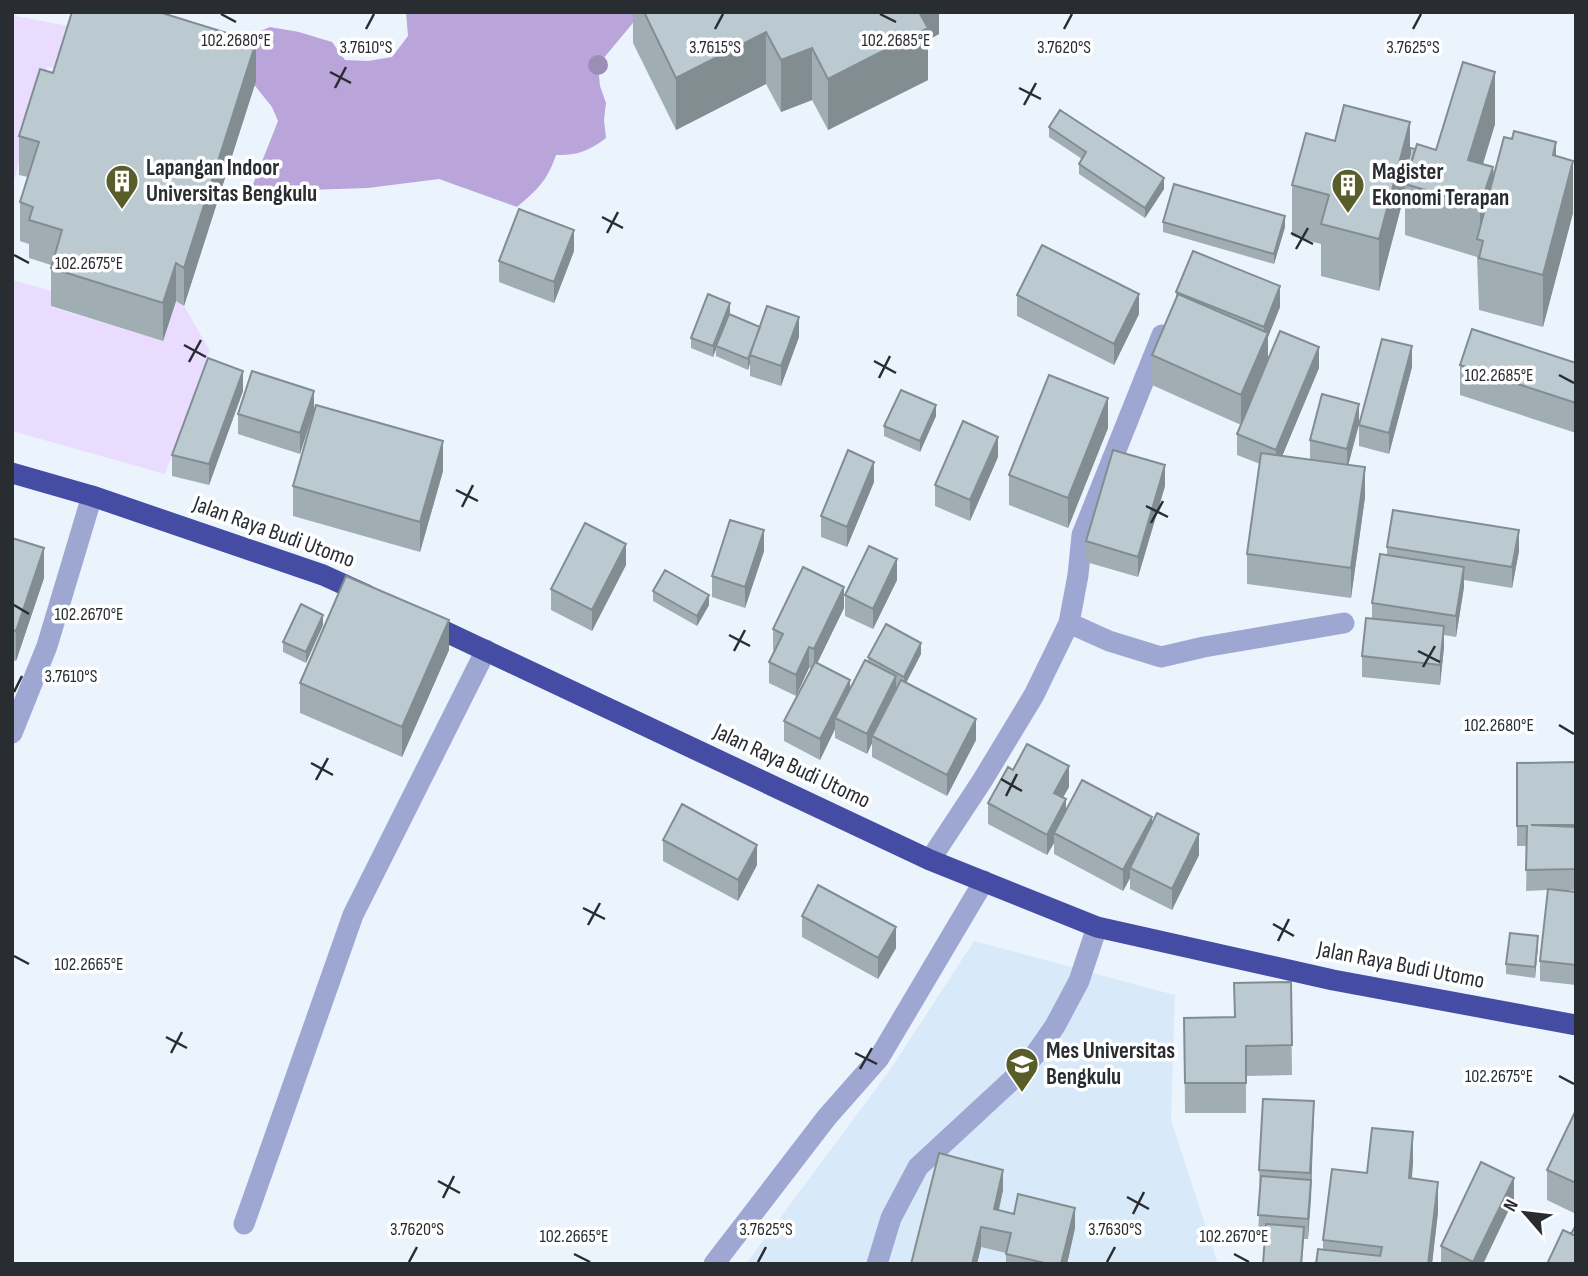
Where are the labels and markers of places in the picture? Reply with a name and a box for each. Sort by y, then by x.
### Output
place label: Lapangan Indoor Universitas Bengkulu [146,154,317,208]
place label: Magister Ekonomi Terapan [1372,158,1509,212]
building icon: Lapangan Indoor Universitas Bengkulu [103,162,141,211]
building icon: Magister Ekonomi Terapan [1329,166,1367,215]
place label: Mes Universitas Bengkulu [1046,1037,1175,1091]
school or university icon: Mes Universitas Bengkulu [1003,1045,1041,1094]

